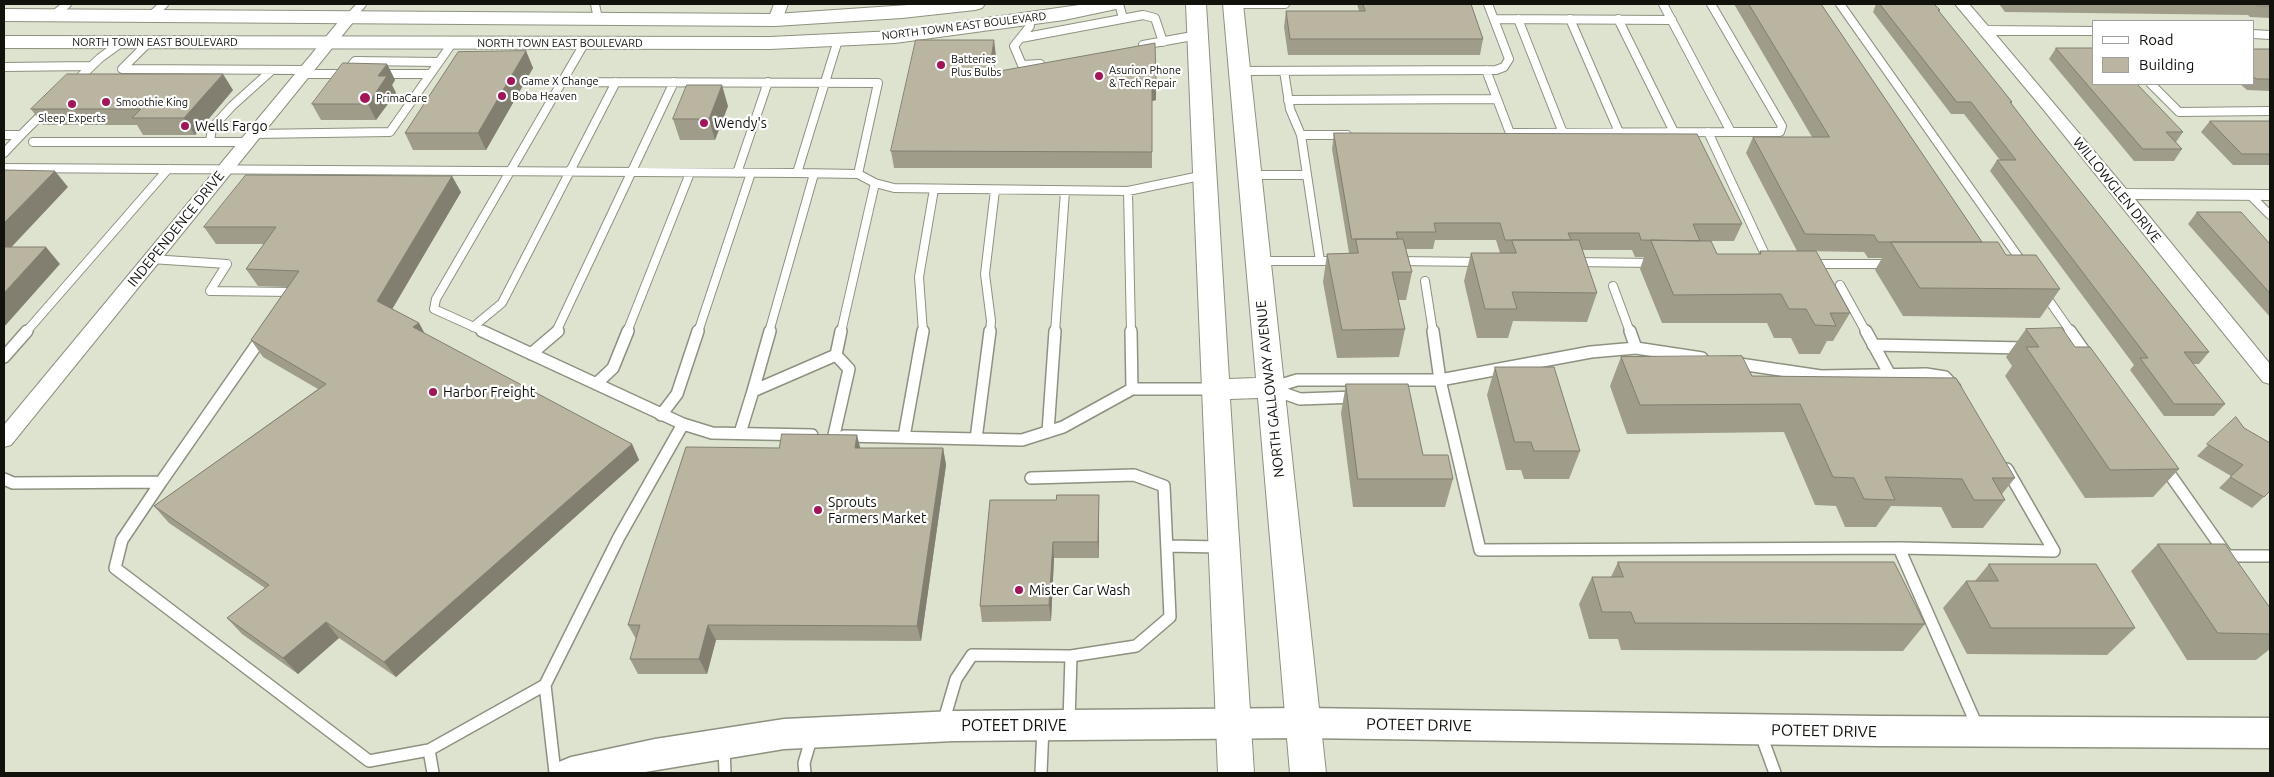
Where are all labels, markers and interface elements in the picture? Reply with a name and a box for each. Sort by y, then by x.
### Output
street label: NORTH TOWN EAST BOULEVARD [881,9,1047,43]
legend [2092,20,2254,85]
text: Road [2139,31,2174,48]
street label: NORTH TOWN EAST BOULEVARD [72,35,238,49]
street label: NORTH TOWN EAST BOULEVARD [477,36,643,50]
place label: Batteries Plus Bulbs [951,52,1001,78]
text: Building [2139,56,2194,73]
marker: Batteries Plus Bulbs [935,59,947,71]
place label: Asurion Phone & Tech Repair [1109,63,1181,89]
marker: Asurion Phone & Tech Repair [1093,70,1105,82]
place label: Game X Change [521,74,599,88]
marker: Game X Change [505,75,517,87]
place label: Boba Heaven [512,89,577,103]
marker: Boba Heaven [496,90,508,102]
marker: PrimaCare [358,91,372,105]
place label: PrimaCare [376,91,427,105]
place label: Smoothie King [116,95,188,109]
marker: Smoothie King [100,96,112,108]
marker: Sleep Experts [66,98,78,110]
place label: Sleep Experts [38,111,106,125]
place label: Wendy's [714,115,767,131]
marker: Wendy's [698,117,710,129]
place label: Wells Fargo [195,118,268,134]
marker: Wells Fargo [179,120,191,132]
street label: WILLOWGLEN DRIVE [2069,134,2165,246]
street label: INDEPENDENCE DRIVE [124,168,228,290]
street label: NORTH GALLOWAY AVENUE [1252,300,1288,478]
place label: Harbor Freight [443,384,535,400]
marker: Harbor Freight [427,386,439,398]
place label: Sprouts Farmers Market [828,494,926,526]
marker: Sprouts Farmers Market [812,504,824,516]
place label: Mister Car Wash [1029,582,1131,598]
marker: Mister Car Wash [1013,584,1025,596]
street label: POTEET DRIVE [1366,714,1472,736]
street label: POTEET DRIVE [961,716,1067,736]
street label: POTEET DRIVE [1771,720,1877,742]

